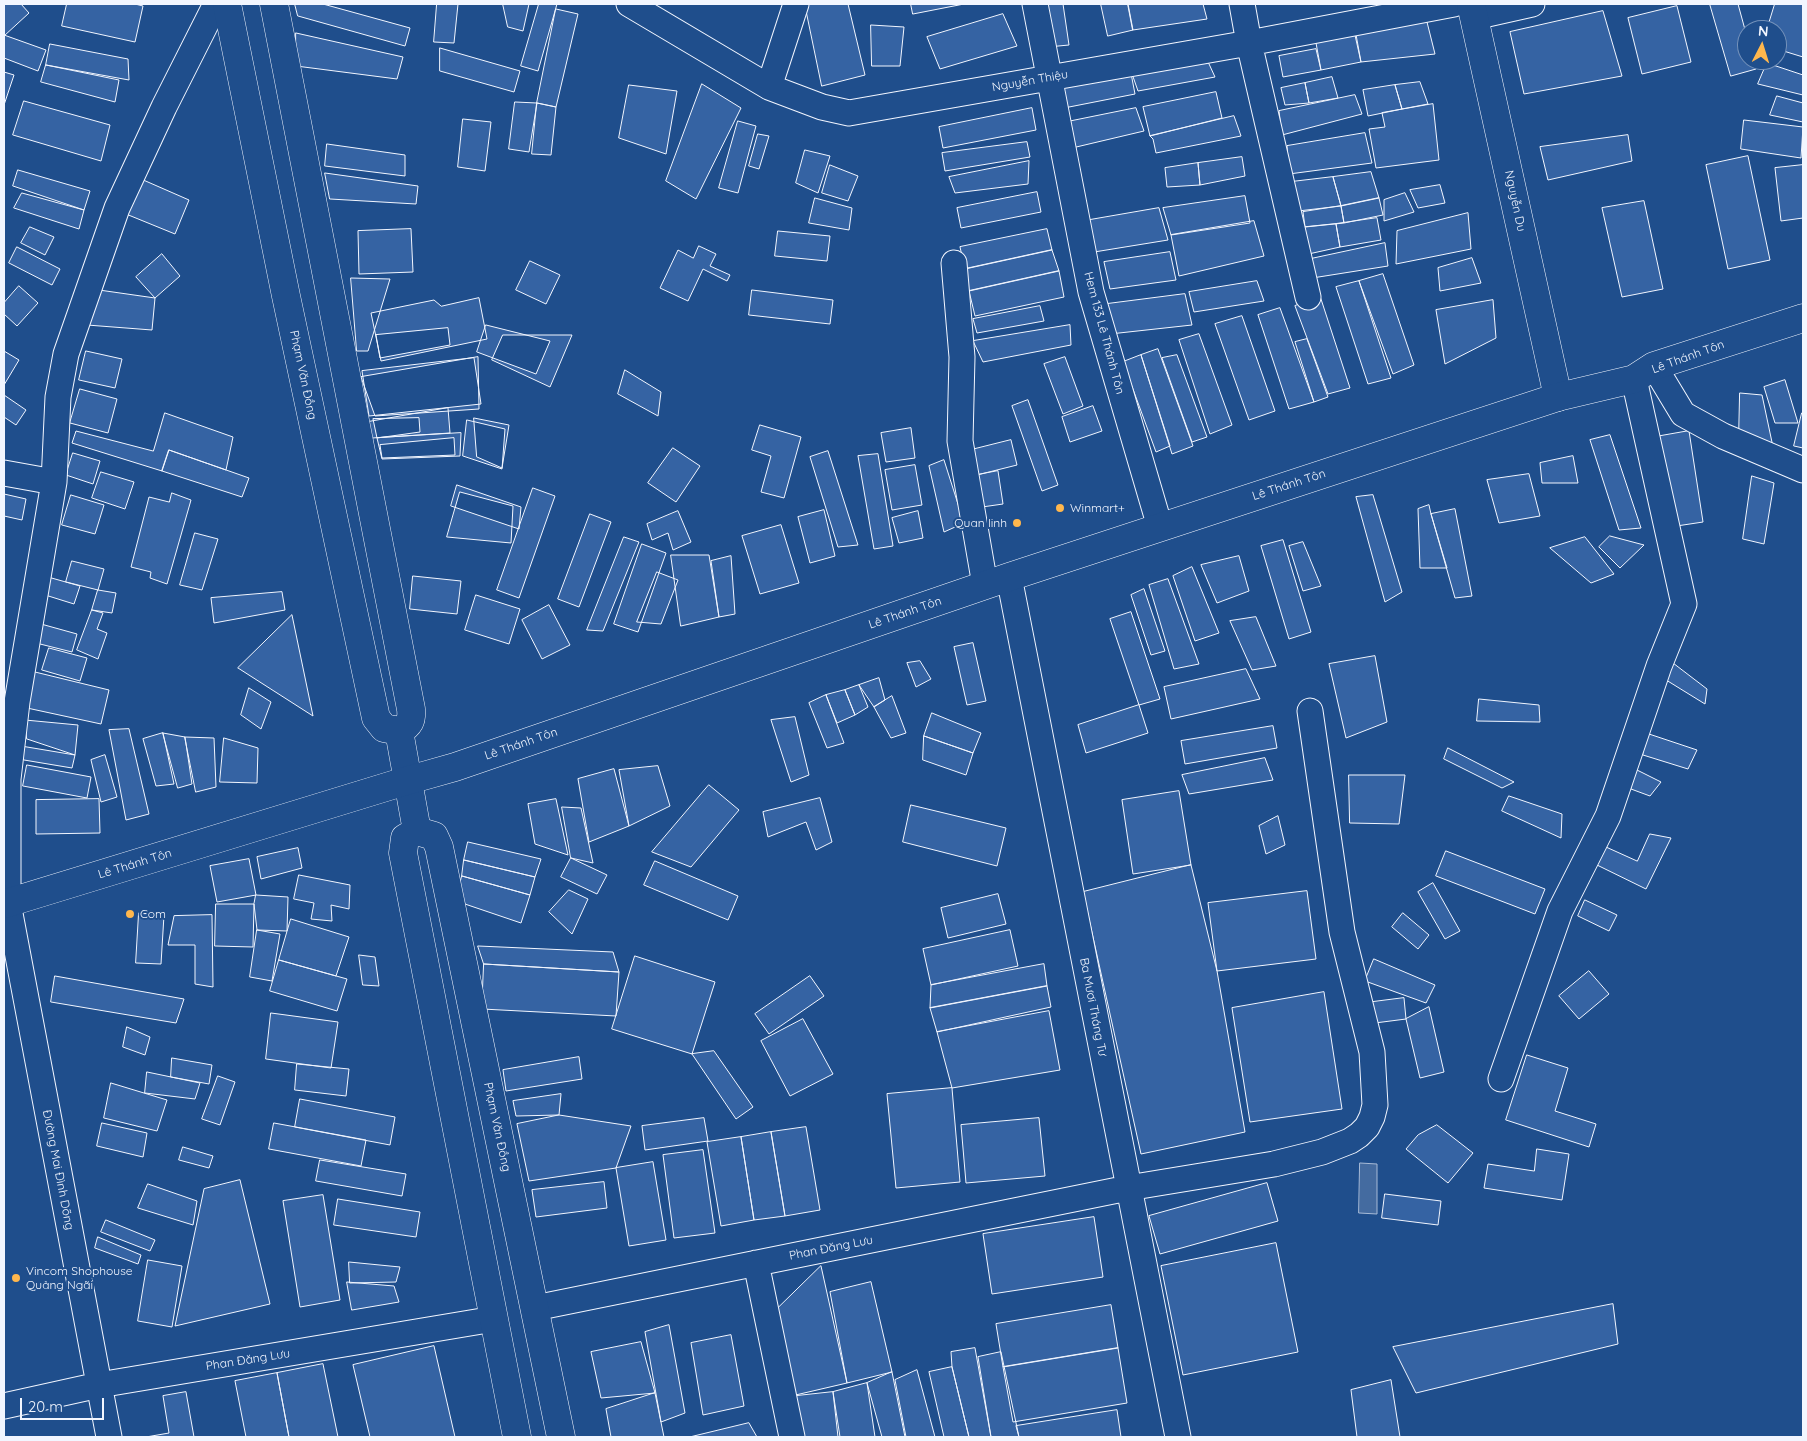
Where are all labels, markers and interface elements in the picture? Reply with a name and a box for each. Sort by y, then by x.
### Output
north arrow [1737,20,1787,70]
text: N [1757,22,1769,40]
street label: Nguyễn Thiệu [991,67,1069,95]
street label: Nguyễn Du [1501,169,1529,233]
street label: Hem 133 Lê Thánh Tôn [1081,270,1127,396]
street label: Phạm Văn Đồng [286,329,320,421]
street label: Lê Thánh Tôn [1650,337,1726,377]
street label: Lê Thánh Tôn [1251,466,1327,504]
place label: Winmart+ [1070,501,1125,515]
marker: Winmart+ [1054,502,1066,514]
place label: Quan linh [954,516,1007,530]
marker: Quan linh [1011,517,1023,529]
street label: Lê Thánh Tôn [867,594,943,632]
street label: Lê Thánh Tôn [483,725,559,763]
street label: Lê Thánh Tôn [96,846,174,882]
place label: Com [140,907,166,921]
marker: Com [124,908,136,920]
street label: Ba Mươi Tháng Tư [1076,957,1110,1057]
street label: Phạm Văn Đồng [480,1081,514,1173]
street label: Đường Mai Đình Dõng [39,1109,77,1231]
street label: Phan Đăng Lưu [788,1233,874,1263]
place label: Vincom Shophouse Quảng Ngãi [26,1264,133,1292]
marker: Vincom Shophouse Quảng Ngãi [10,1272,22,1284]
street label: Phan Đăng Lưu [205,1346,291,1374]
scale bar [22,1388,106,1420]
text: 20 m [28,1397,63,1416]

